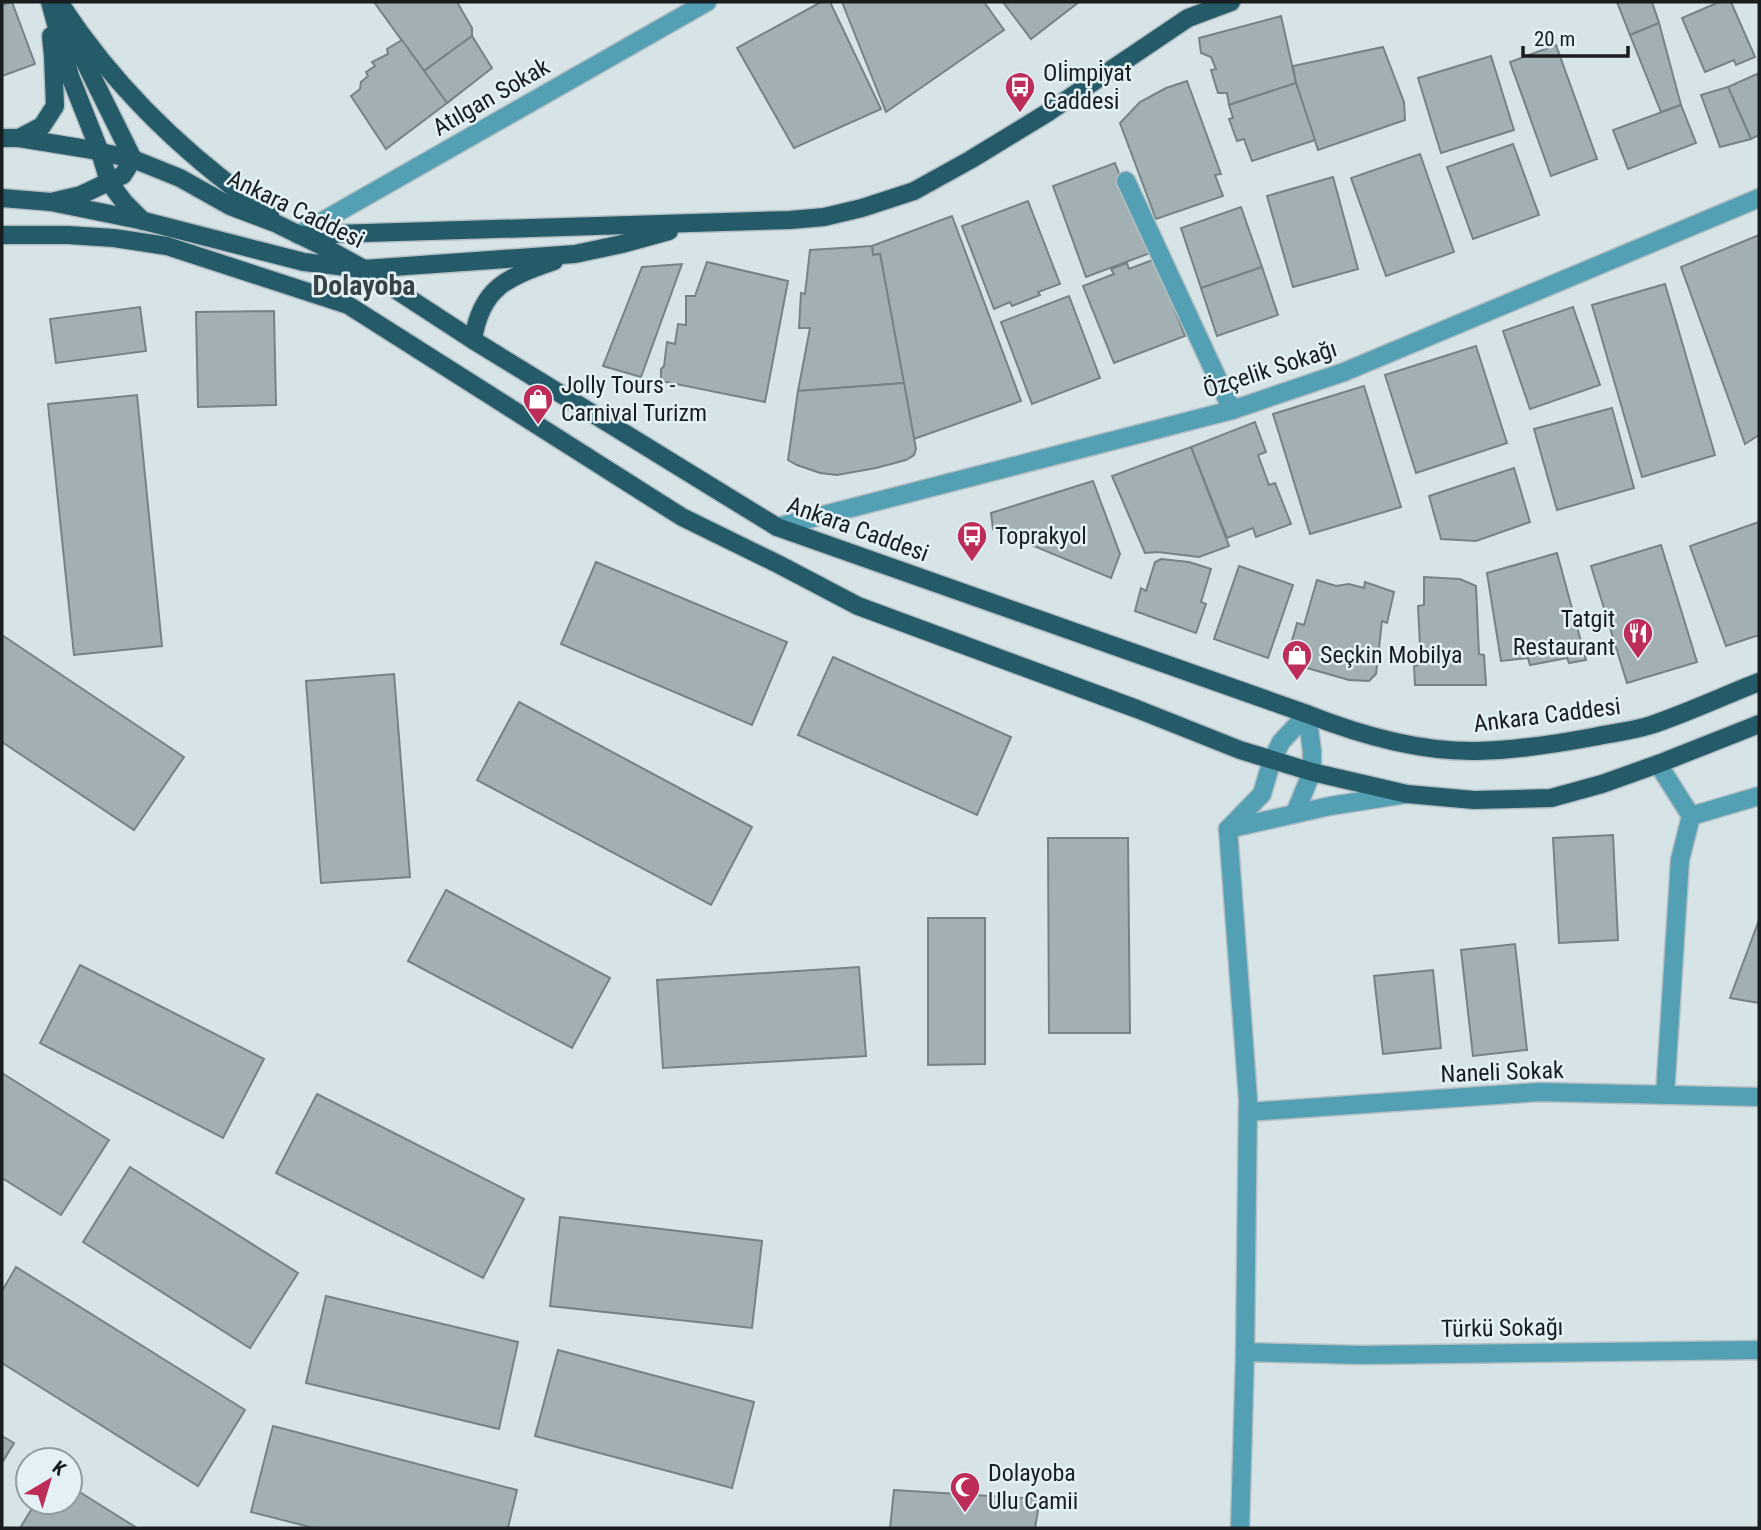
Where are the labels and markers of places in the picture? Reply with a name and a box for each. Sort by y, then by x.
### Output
place label: Oli̇mpi̇yat Caddesi̇ [1043,59,1132,115]
bus stop icon: Oli̇mpi̇yat Caddesi̇ [1003,70,1037,114]
place label: Jolly Tours - Carnival Turizm [561,371,707,427]
shop icon: Jolly Tours - Carnival Turizm [521,382,555,426]
bus stop icon: Toprakyol [955,519,989,563]
place label: Toprakyol [995,522,1087,550]
place label: Tatgit Restaurant [1513,605,1615,661]
restaurant icon: Tatgit Restaurant [1621,616,1655,660]
shop icon: Seçkin Mobilya [1280,638,1314,682]
place label: Seçkin Mobilya [1320,641,1463,669]
place label: Dolayoba Ulu Camii [988,1459,1078,1515]
mosque icon: Dolayoba Ulu Camii [948,1470,982,1514]

